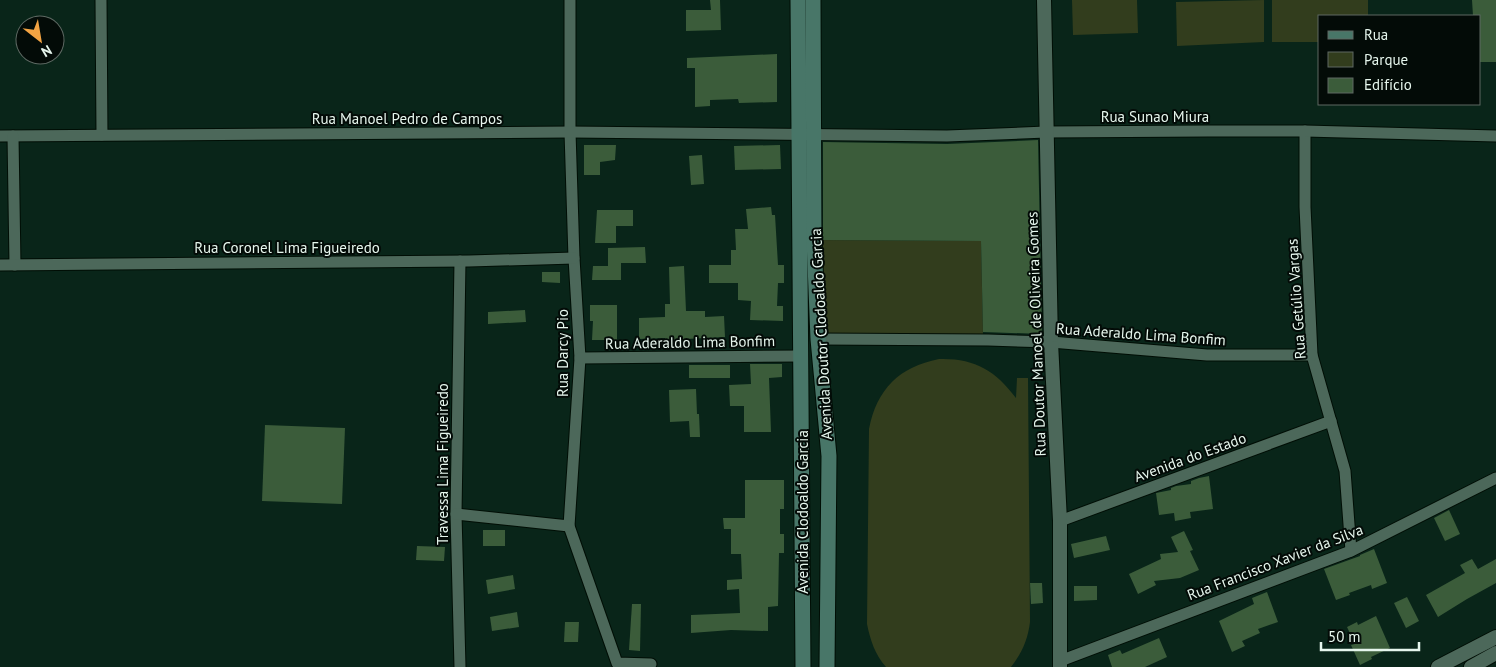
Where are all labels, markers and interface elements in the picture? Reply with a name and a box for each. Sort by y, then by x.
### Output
north arrow [15,15,65,65]
legend [1318,15,1481,105]
text: Rua [1364,25,1388,44]
text: N [38,41,55,61]
text: Parque [1364,50,1408,69]
text: Edifício [1364,75,1412,94]
street label: Rua Sunao Miura [1101,107,1209,126]
street label: Rua Manoel Pedro de Campos [312,109,502,128]
street label: Rua Doutor Manoel de Oliveira Gomes [1022,211,1050,457]
street label: Avenida Doutor Clodoaldo Garcia [806,228,836,440]
street label: Rua Coronel Lima Figueiredo [194,238,380,257]
street label: Rua Getúlio Vargas [1282,238,1310,360]
street label: Rua Darcy Pio [553,309,572,397]
street label: Rua Aderaldo Lima Bonfim [1056,319,1226,349]
street label: Rua Aderaldo Lima Bonfim [605,331,775,353]
street label: Travessa Lima Figueiredo [433,383,452,545]
street label: Avenida do Estado [1131,428,1249,486]
street label: Avenida Clodoaldo Garcia [793,430,812,594]
street label: Rua Francisco Xavier da Silva [1184,520,1366,604]
scale bar [1321,620,1418,652]
text: 50 m [1328,627,1361,646]

